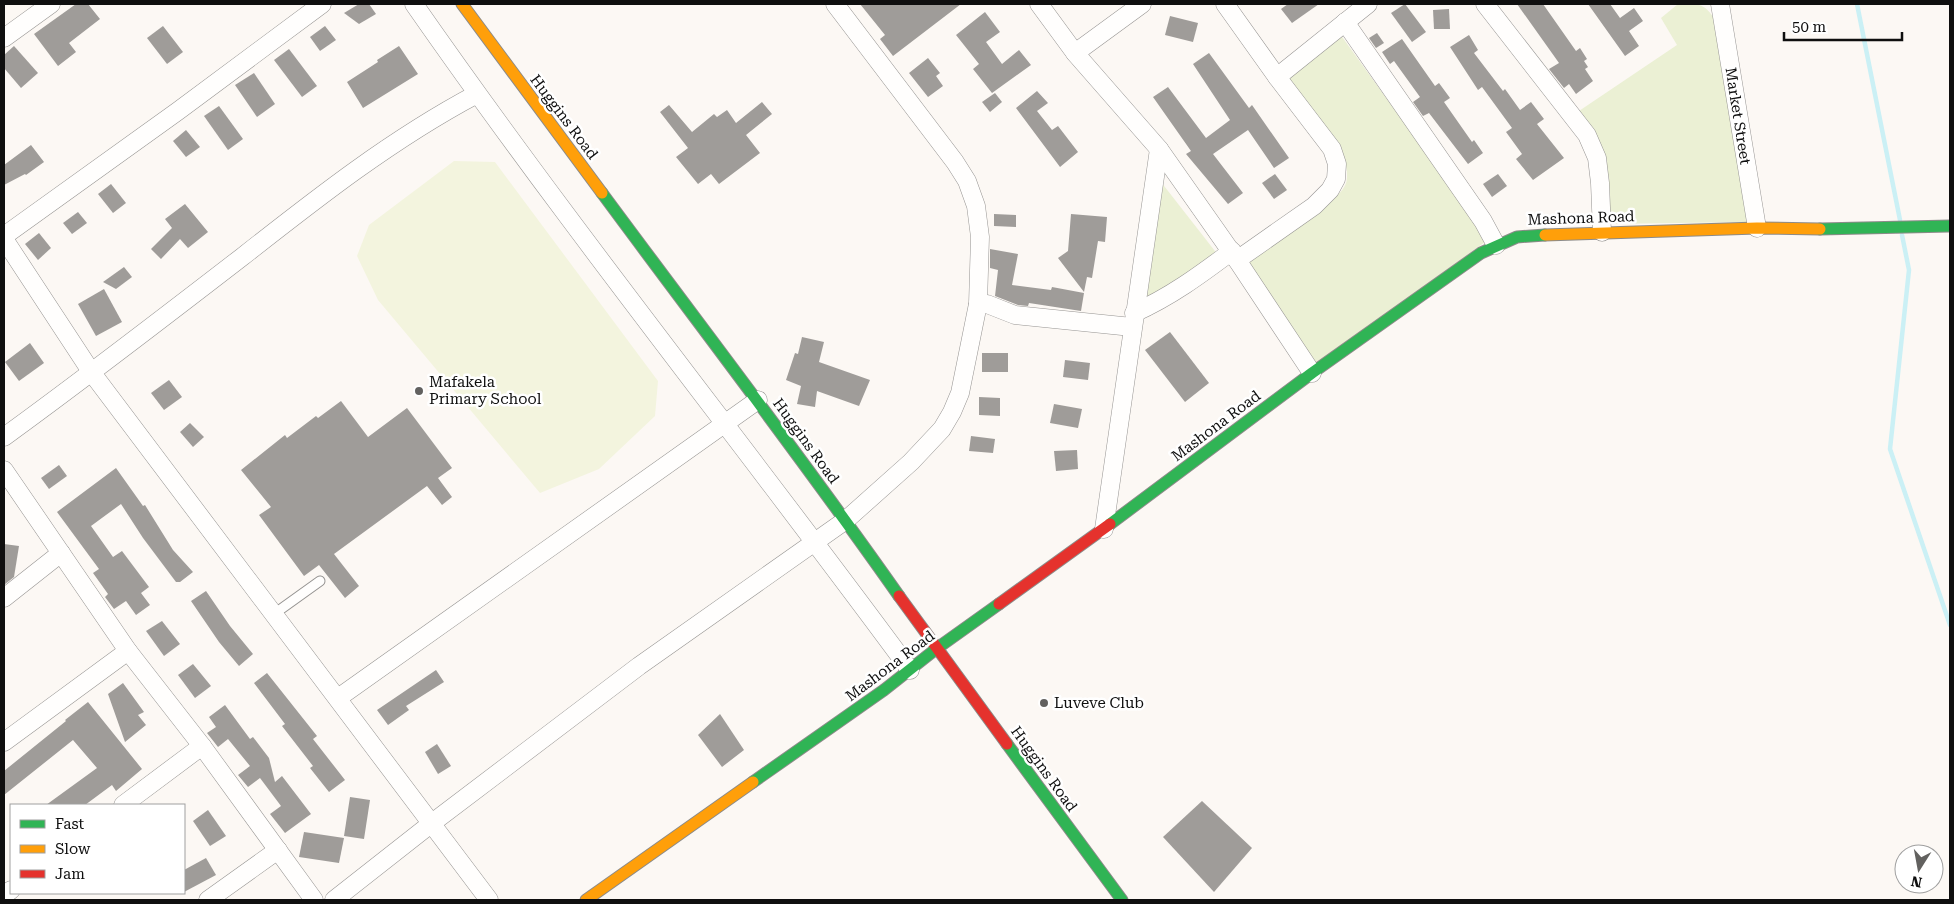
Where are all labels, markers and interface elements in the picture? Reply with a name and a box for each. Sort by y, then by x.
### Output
scale bar [1784,10,1902,42]
text: 50 m [1792,18,1827,36]
street label: Market Street [1721,66,1755,166]
street label: Huggins Road [526,71,602,163]
street label: Mashona Road [1527,207,1635,229]
place label: Mafakela Primary School [429,373,542,408]
marker: Mafakela Primary School [413,385,425,397]
street label: Mashona Road [1168,386,1264,465]
street label: Huggins Road [769,395,843,488]
street label: Mashona Road [842,626,938,705]
place label: Luveve Club [1054,694,1144,712]
marker: Luveve Club [1038,697,1050,709]
street label: Huggins Road [1007,723,1081,816]
legend [10,804,185,894]
text: Fast [55,815,85,833]
text: Slow [55,840,91,858]
north arrow [1894,844,1944,894]
text: Jam [55,865,85,883]
text: N [1909,873,1923,891]

